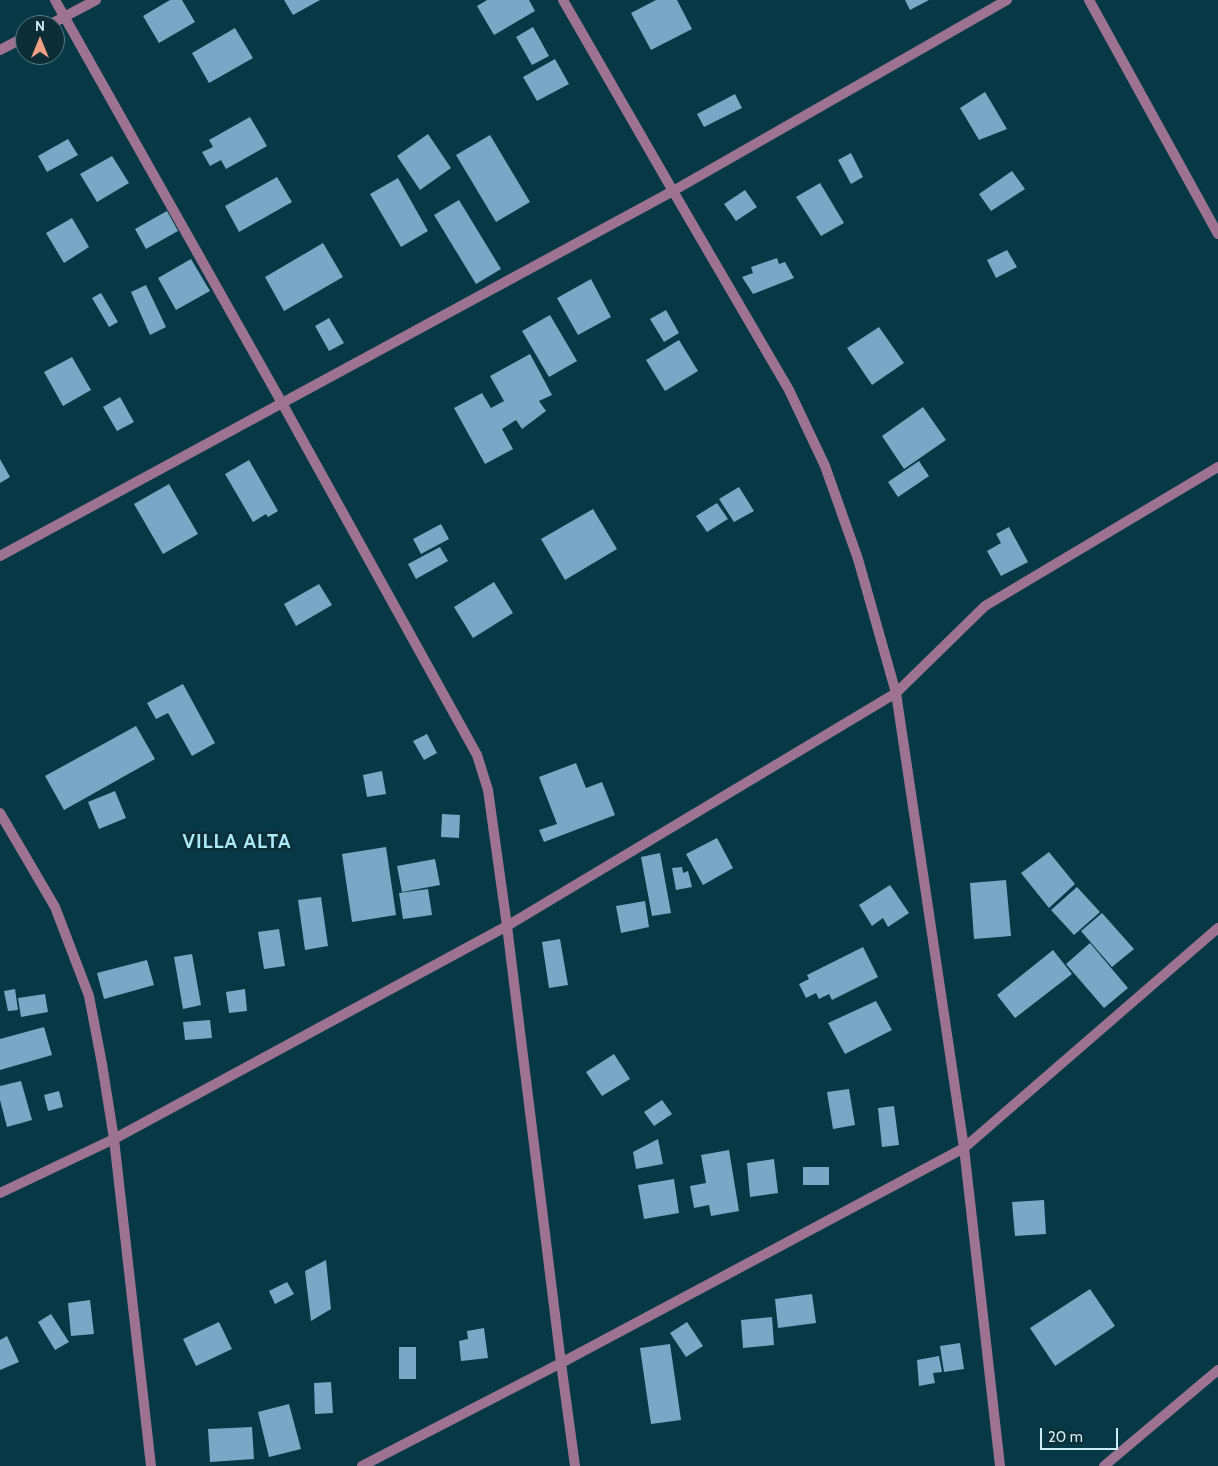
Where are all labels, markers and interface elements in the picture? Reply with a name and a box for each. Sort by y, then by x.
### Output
north arrow [15,15,65,65]
text: N [35,17,45,35]
district label: VILLA ALTA [181,830,293,854]
scale bar [1043,1418,1120,1450]
text: 20 m [1048,1428,1083,1446]

